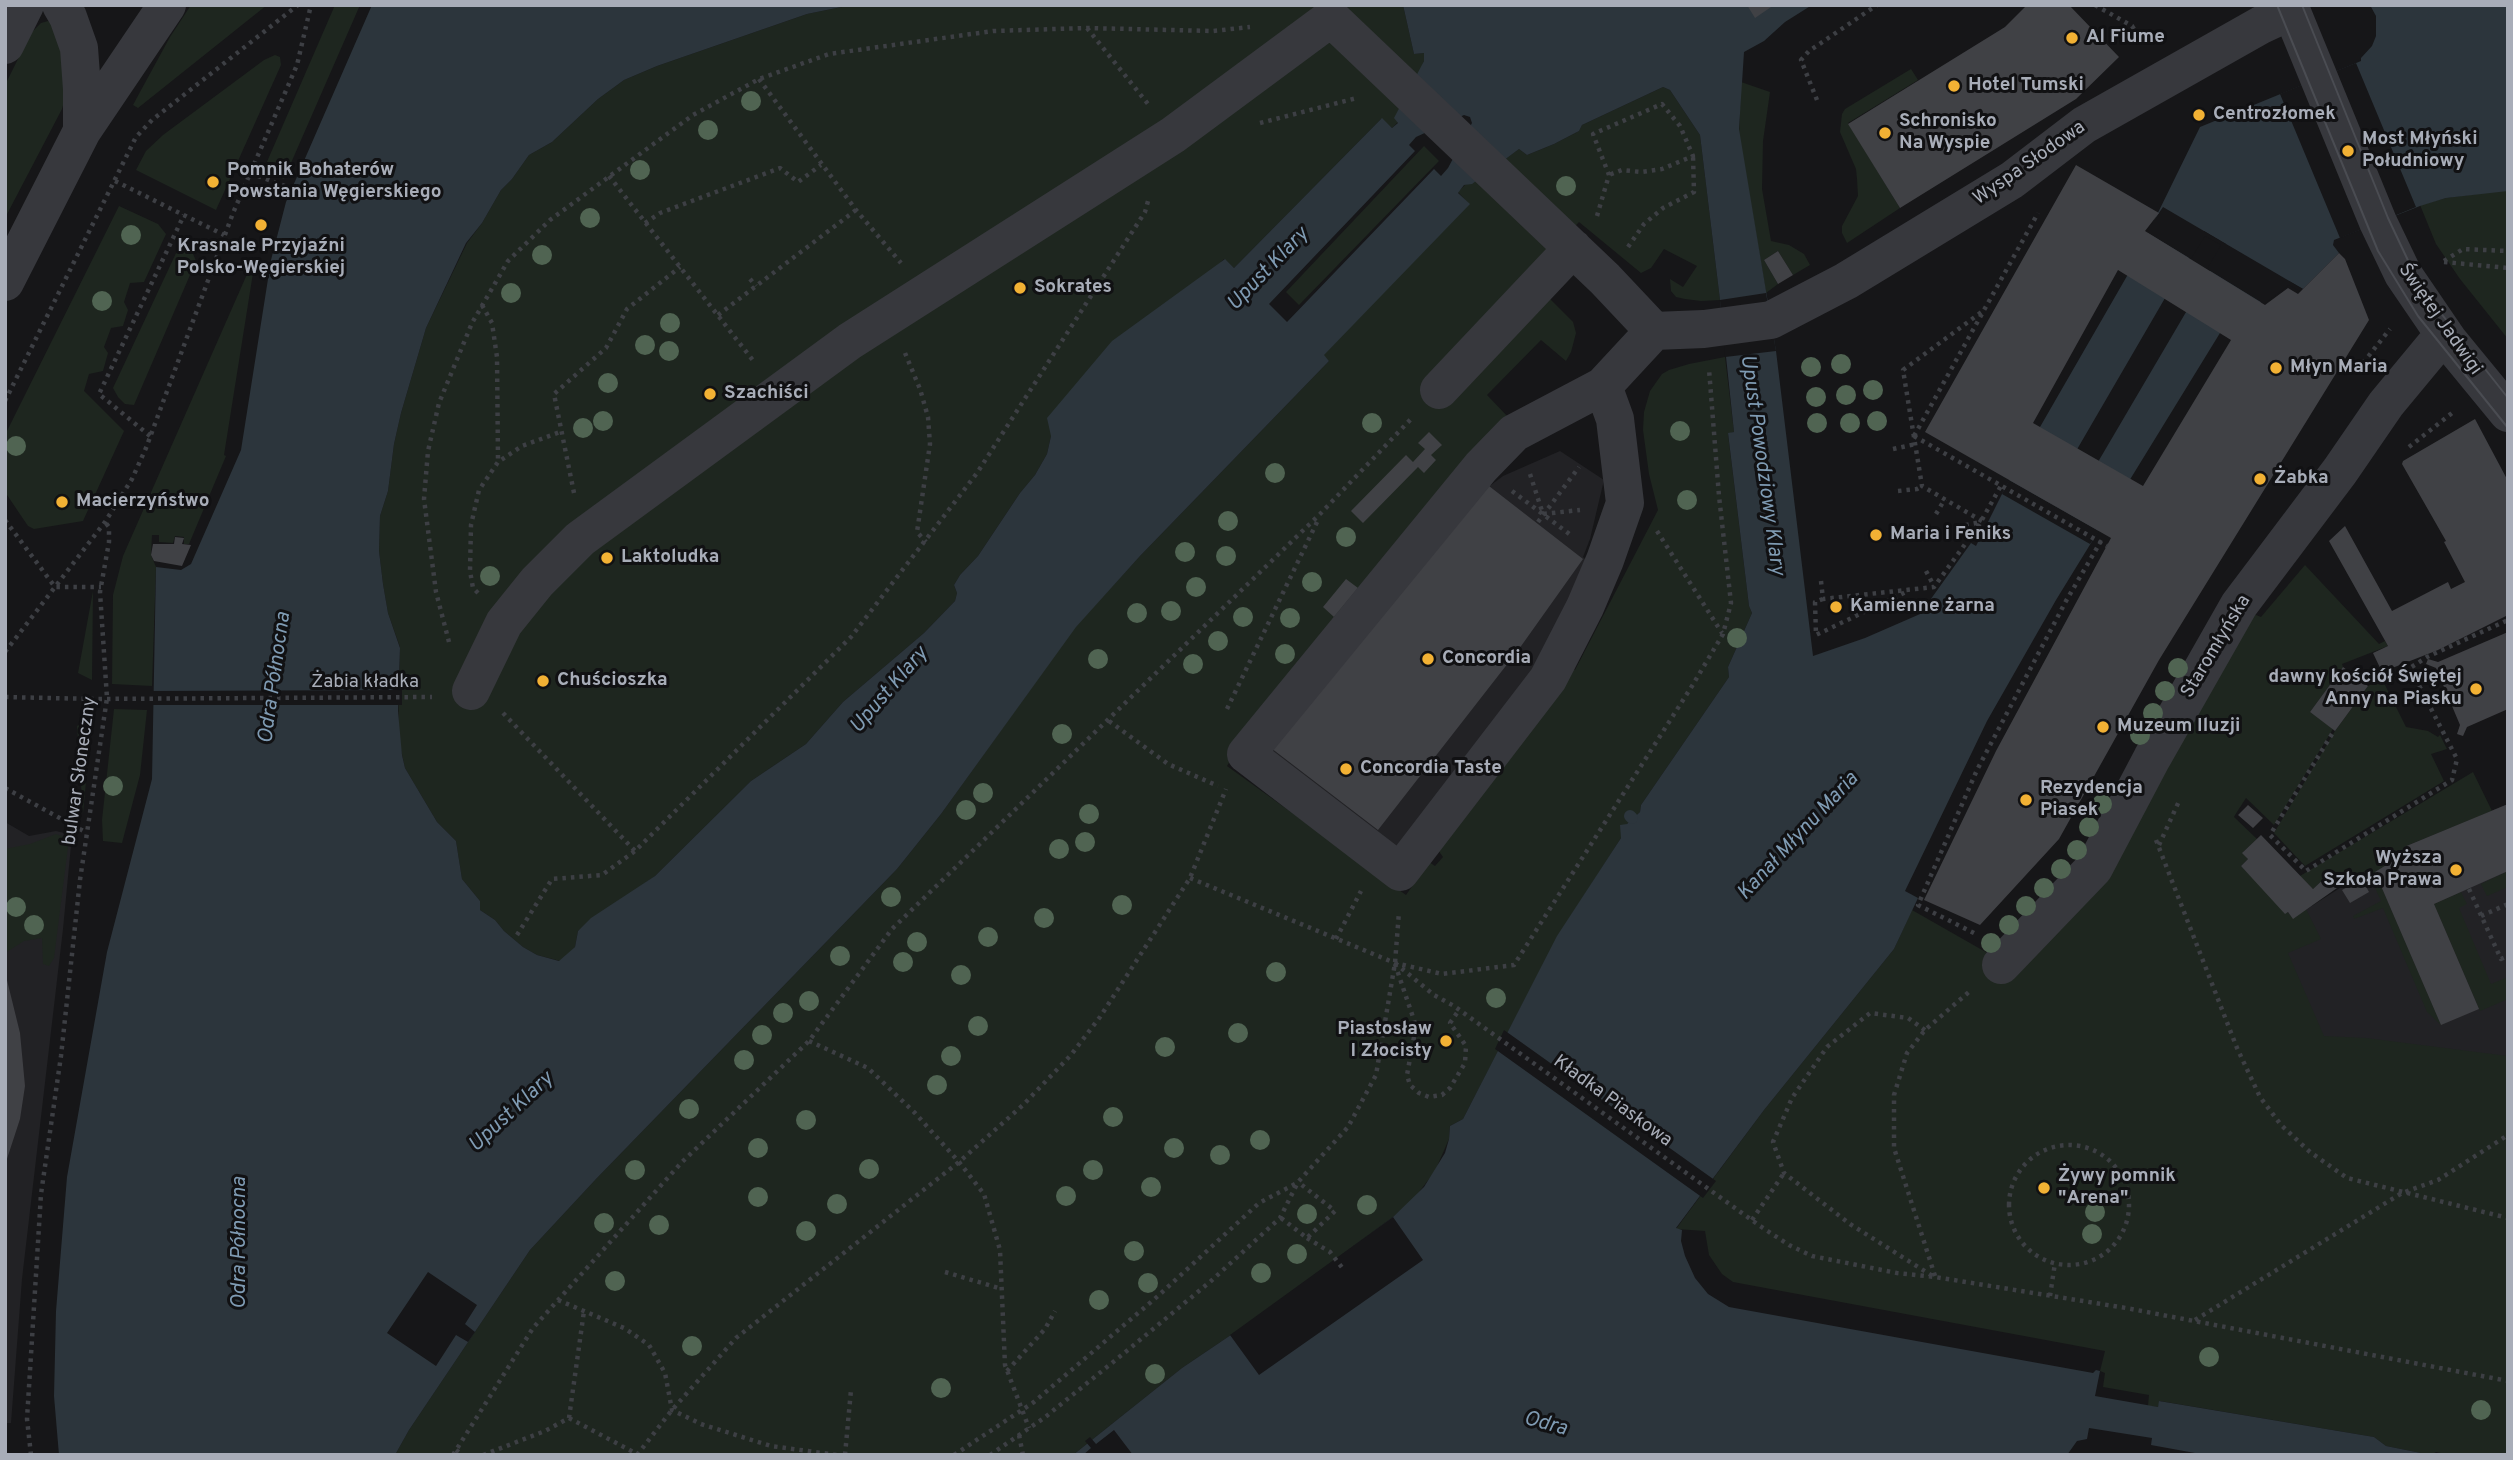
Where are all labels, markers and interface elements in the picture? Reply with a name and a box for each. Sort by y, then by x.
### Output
place label: Al Fiume [2086,27,2165,49]
marker: Al Fiume [2064,30,2080,46]
place label: Hotel Tumski [1968,75,2084,97]
marker: Hotel Tumski [1946,78,1962,94]
place label: Centrozłomek [2213,104,2336,126]
marker: Centrozłomek [2191,107,2207,123]
place label: Schronisko Na Wyspie [1899,111,1997,155]
street label: Wyspa Słodowa [1970,117,2090,211]
marker: Schronisko Na Wyspie [1877,125,1893,141]
place label: Most Młyński Południowy [2362,129,2478,173]
marker: Most Młyński Południowy [2340,143,2356,159]
place label: Pomnik Bohaterów Powstania Węgierskiego [227,160,441,204]
marker: Pomnik Bohaterów Powstania Węgierskiego [205,174,221,190]
marker: Krasnale Przyjaźni Polsko-Węgierskiej [253,217,269,233]
water label: Upust Klary [1223,223,1315,317]
place label: Krasnale Przyjaźni Polsko-Węgierskiej [177,236,345,280]
street label: Świętej Jadwigi [2392,260,2486,380]
place label: Sokrates [1034,277,1112,299]
marker: Sokrates [1012,280,1028,296]
water label: Upust Powodziowy Klary [1733,353,1789,577]
place label: Młyn Maria [2290,357,2388,379]
marker: Młyn Maria [2268,360,2284,376]
place label: Szachiści [724,383,809,405]
marker: Szachiści [702,386,718,402]
place label: Żabka [2274,468,2329,490]
marker: Żabka [2252,471,2268,487]
place label: Macierzyństwo [76,491,209,513]
marker: Macierzyństwo [54,494,70,510]
place label: Maria i Feniks [1890,524,2011,546]
marker: Maria i Feniks [1868,527,1884,543]
place label: Laktoludka [621,547,719,569]
marker: Laktoludka [599,550,615,566]
street label: Staromłyńska [2177,591,2257,703]
place label: Kamienne żarna [1850,596,1995,618]
marker: Kamienne żarna [1828,599,1844,615]
water label: Odra Północna [254,611,298,745]
water label: Upust Klary [845,642,935,740]
place label: Concordia [1442,648,1531,670]
marker: Concordia [1420,651,1436,667]
place label: dawny kościół Świętej Anny na Piasku [2268,667,2462,711]
place label: Chuścioszka [557,670,668,692]
street label: Żabia kładka [311,672,419,694]
marker: Chuścioszka [535,673,551,689]
marker: dawny kościół Świętej Anny na Piasku [2468,681,2484,697]
street label: bulwar Słoneczny [59,695,103,847]
place label: Muzeum Iluzji [2117,716,2240,738]
marker: Muzeum Iluzji [2095,719,2111,735]
place label: Concordia Taste [1360,758,1502,780]
marker: Concordia Taste [1338,761,1354,777]
water label: Kanał Młynu Maria [1733,768,1865,906]
place label: Rezydencja Piasek [2040,778,2143,822]
marker: Rezydencja Piasek [2018,792,2034,808]
place label: Wyższa Szkoła Prawa [2323,848,2442,892]
marker: Wyższa Szkoła Prawa [2448,862,2464,878]
place label: Piastosław I Złocisty [1337,1019,1432,1063]
marker: Piastosław I Złocisty [1438,1033,1454,1049]
street label: Kładka Piaskowa [1548,1051,1676,1153]
water label: Upust Klary [464,1067,560,1159]
place label: Żywy pomnik "Arena" [2058,1166,2176,1210]
water label: Odra Północna [228,1177,254,1309]
marker: Żywy pomnik "Arena" [2036,1180,2052,1196]
water label: Odra [1520,1407,1570,1443]

